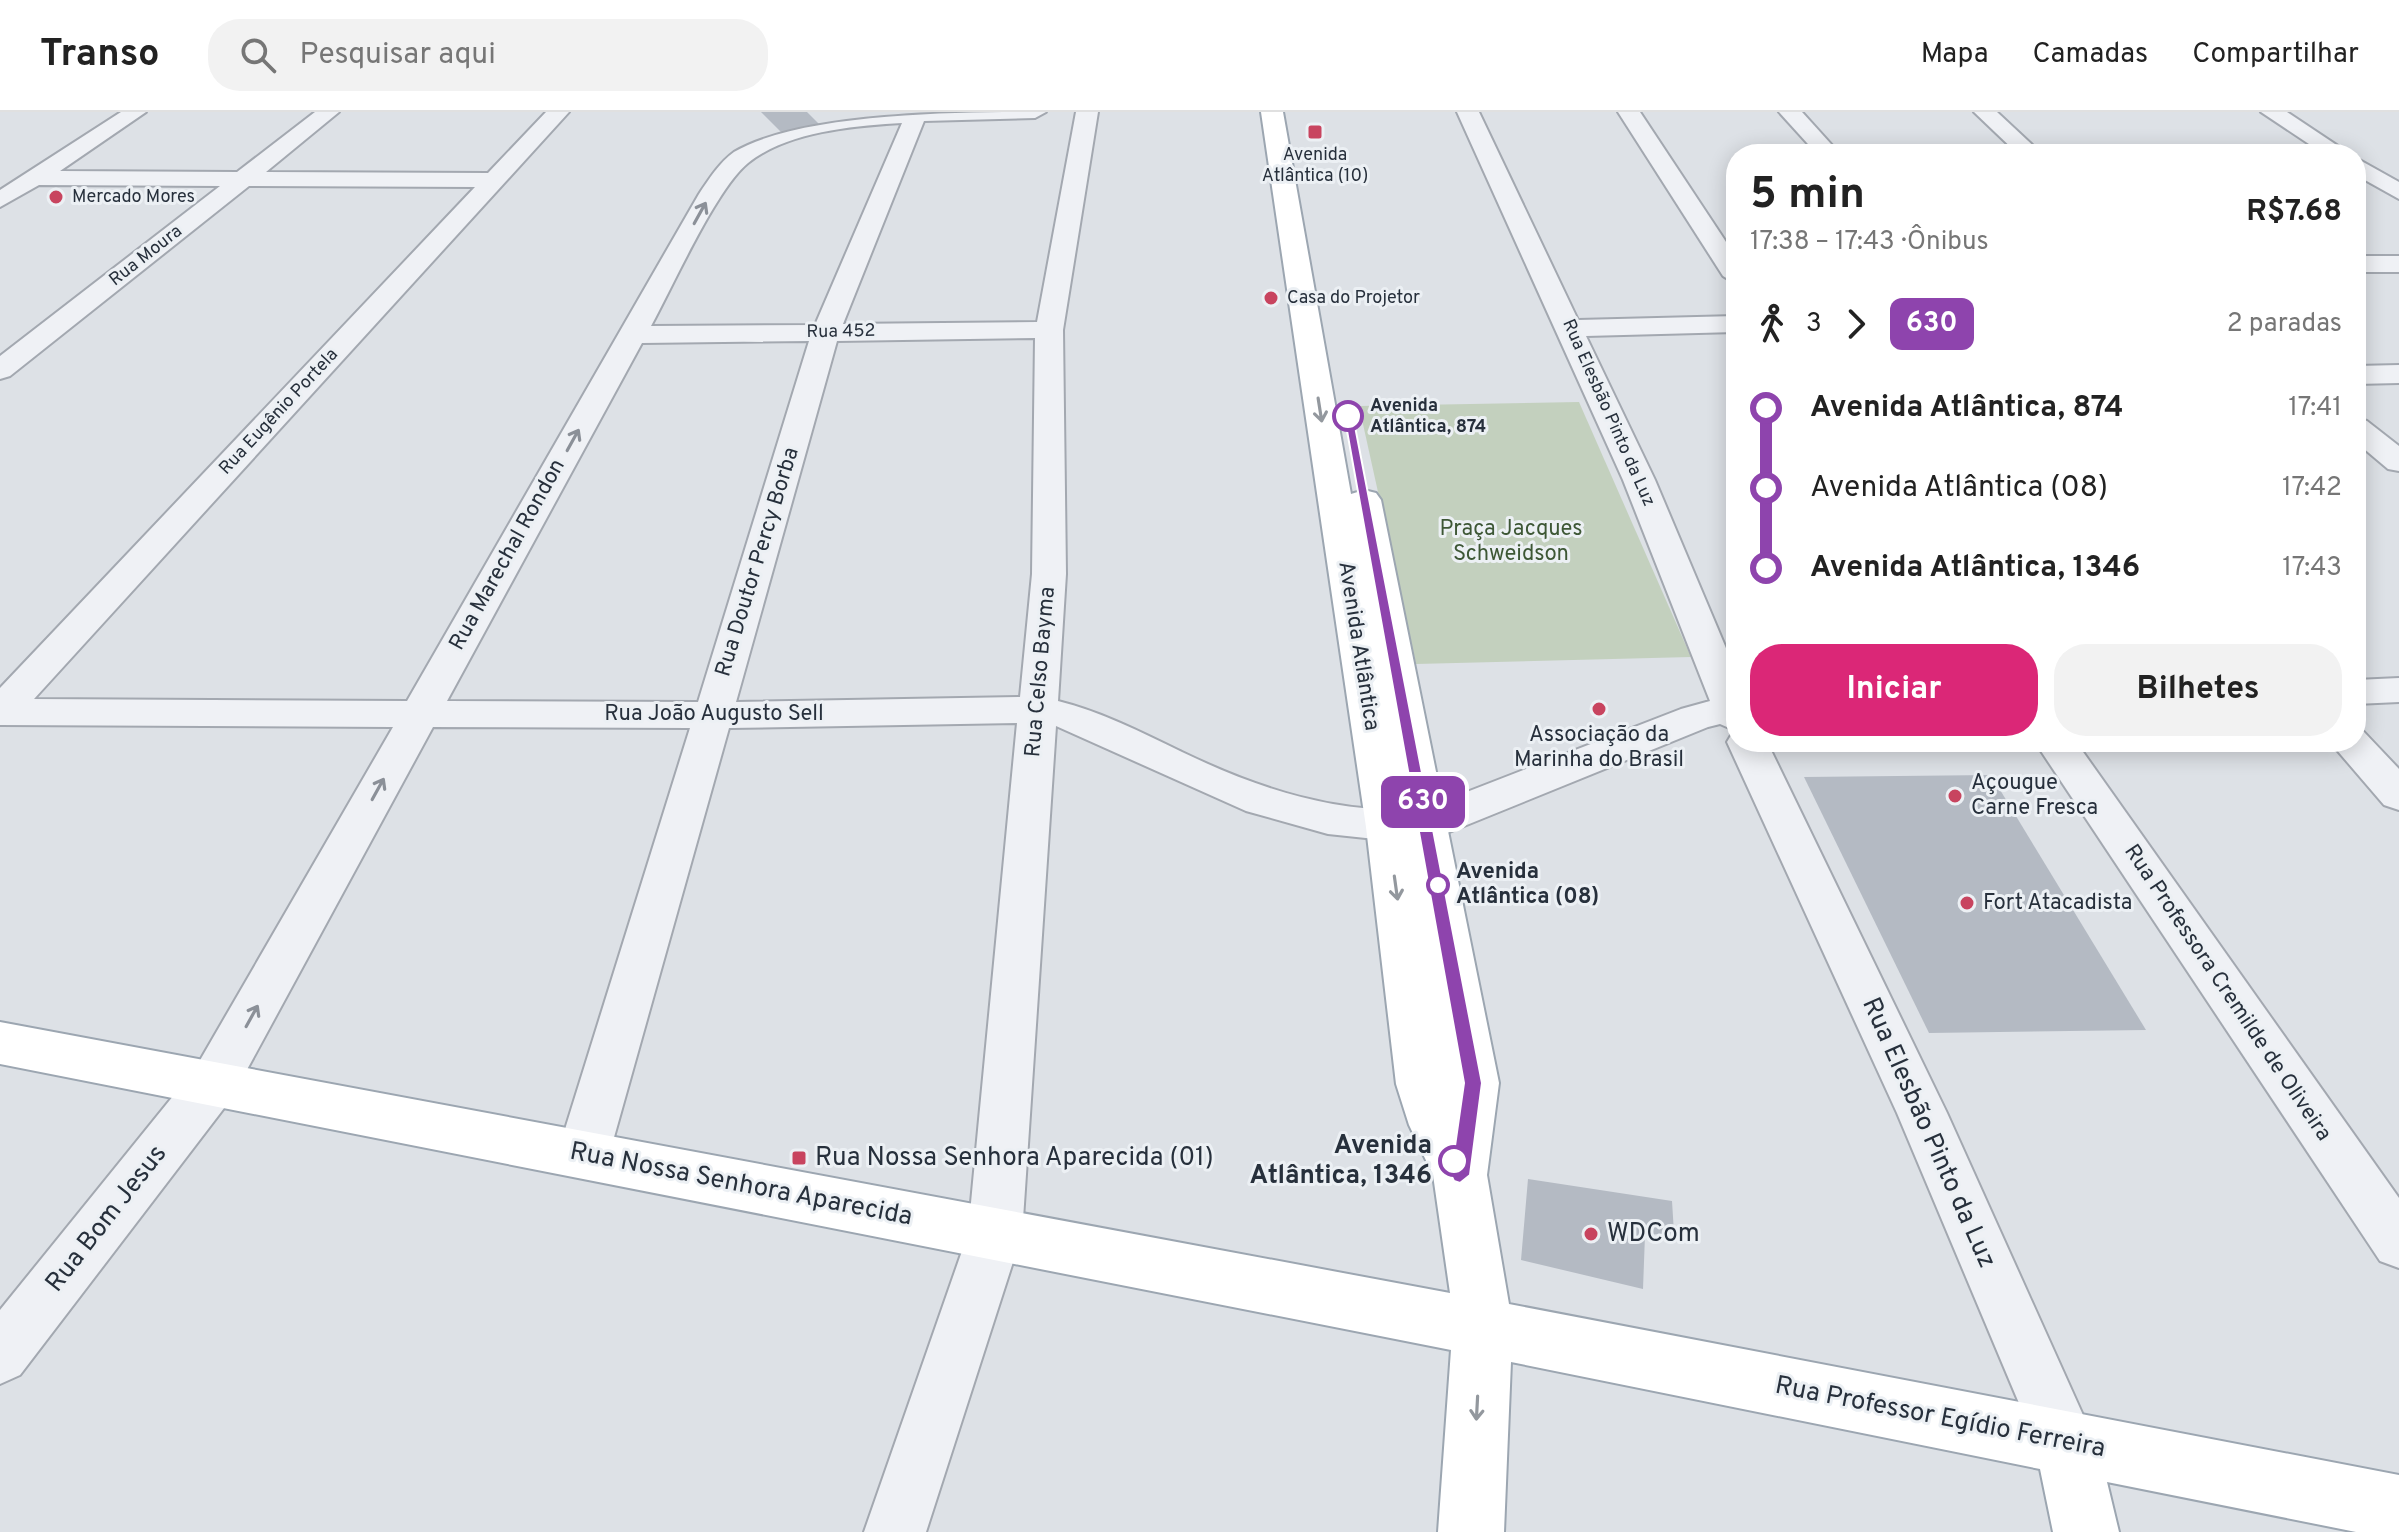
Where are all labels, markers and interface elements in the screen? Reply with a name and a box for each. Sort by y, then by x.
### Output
search box [208,19,768,91]
text: Transo [40,31,160,80]
icon: search [236,33,280,77]
text: Pesquisar aqui [300,37,496,74]
text: Mapa [1921,37,1988,73]
text: Camadas [2032,37,2148,73]
text: Compartilhar [2192,37,2359,73]
marker: Avenida Atlântica (10) [1306,123,1324,141]
place label: Avenida Atlântica (10) [1262,144,1368,188]
text: 5 min [1750,168,1865,224]
place label: Mercado Mores [72,186,195,209]
marker: Mercado Mores [47,188,65,206]
text: R$7.68 [2246,194,2342,231]
one-way arrow [693,202,709,225]
street label: Rua Moura [105,220,187,292]
text: 17:38 – 17:43 · Ônibus [1750,226,1989,259]
place label: Casa do Projetor [1287,287,1420,310]
marker: Casa do Projetor [1262,289,1280,307]
icon: walk [1750,302,1794,346]
icon: forward [1834,302,1878,346]
text: 630 [1906,306,1958,342]
text: 3 [1806,308,1822,341]
text: 2 paradas [2227,308,2342,341]
street label: Rua Elesbão Pinto da Luz [1556,316,1660,510]
street label: Rua 452 [806,320,876,344]
street label: Rua Eugênio Portela [214,344,344,480]
text: Avenida Atlântica, 874 [1810,390,2124,427]
text: 17:41 [2288,392,2342,425]
place label: Avenida Atlântica, 874 [1370,395,1486,439]
one-way arrow [1313,397,1328,422]
marker: Avenida Atlântica, 874 [1333,401,1363,431]
one-way arrow [566,429,582,452]
street label: Rua Doutor Percy Borba [710,444,806,680]
street label: Rua Marechal Rondon [444,455,572,655]
text: Avenida Atlântica (08) [1810,470,2108,507]
text: 17:42 [2282,472,2342,505]
park label: Praça Jacques Schweidson [1439,516,1583,568]
text: Avenida Atlântica, 1346 [1810,550,2140,587]
text: 17:43 [2282,552,2342,585]
street label: Avenida Atlântica [1331,559,1385,733]
street label: Rua Celso Bayma [1020,585,1062,759]
button: Iniciar [1750,644,2038,736]
button: Bilhetes [2054,644,2342,736]
marker: Associação da Marinha do Brasil [1590,700,1608,718]
street label: Rua João Augusto Sell [604,701,824,728]
place label: Associação da Marinha do Brasil [1514,722,1684,774]
place label: Açougue Carne Fresca [1971,770,2098,822]
line badge: 630 [1377,776,1469,828]
one-way arrow [370,777,386,801]
text: 630 [1397,784,1449,820]
marker: Açougue Carne Fresca [1946,787,1964,805]
street label: Rua Professora Cremilde de Oliveira [2117,840,2337,1146]
place label: Avenida Atlântica (08) [1456,859,1599,911]
marker: Avenida Atlântica (08) [1427,874,1449,896]
one-way arrow [1389,875,1404,900]
place label: Fort Atacadista [1983,890,2132,917]
marker: Fort Atacadista [1958,894,1976,912]
street label: Rua Elesbão Pinto da Luz [1853,993,2003,1273]
one-way arrow [244,1005,260,1028]
place label: Avenida Atlântica, 1346 [1250,1130,1432,1193]
street label: Rua Nossa Senhora Aparecida [567,1136,915,1234]
street label: Rua Bom Jesus [39,1139,175,1299]
place label: Rua Nossa Senhora Aparecida (01) [815,1142,1214,1175]
marker: Avenida Atlântica, 1346 [1439,1146,1469,1176]
marker: Rua Nossa Senhora Aparecida (01) [790,1149,808,1167]
place label: WDCom [1607,1218,1700,1251]
marker: WDCom [1582,1225,1600,1243]
street label: Rua Professor Egídio Ferreira [1772,1370,2108,1466]
one-way arrow [1470,1394,1485,1421]

